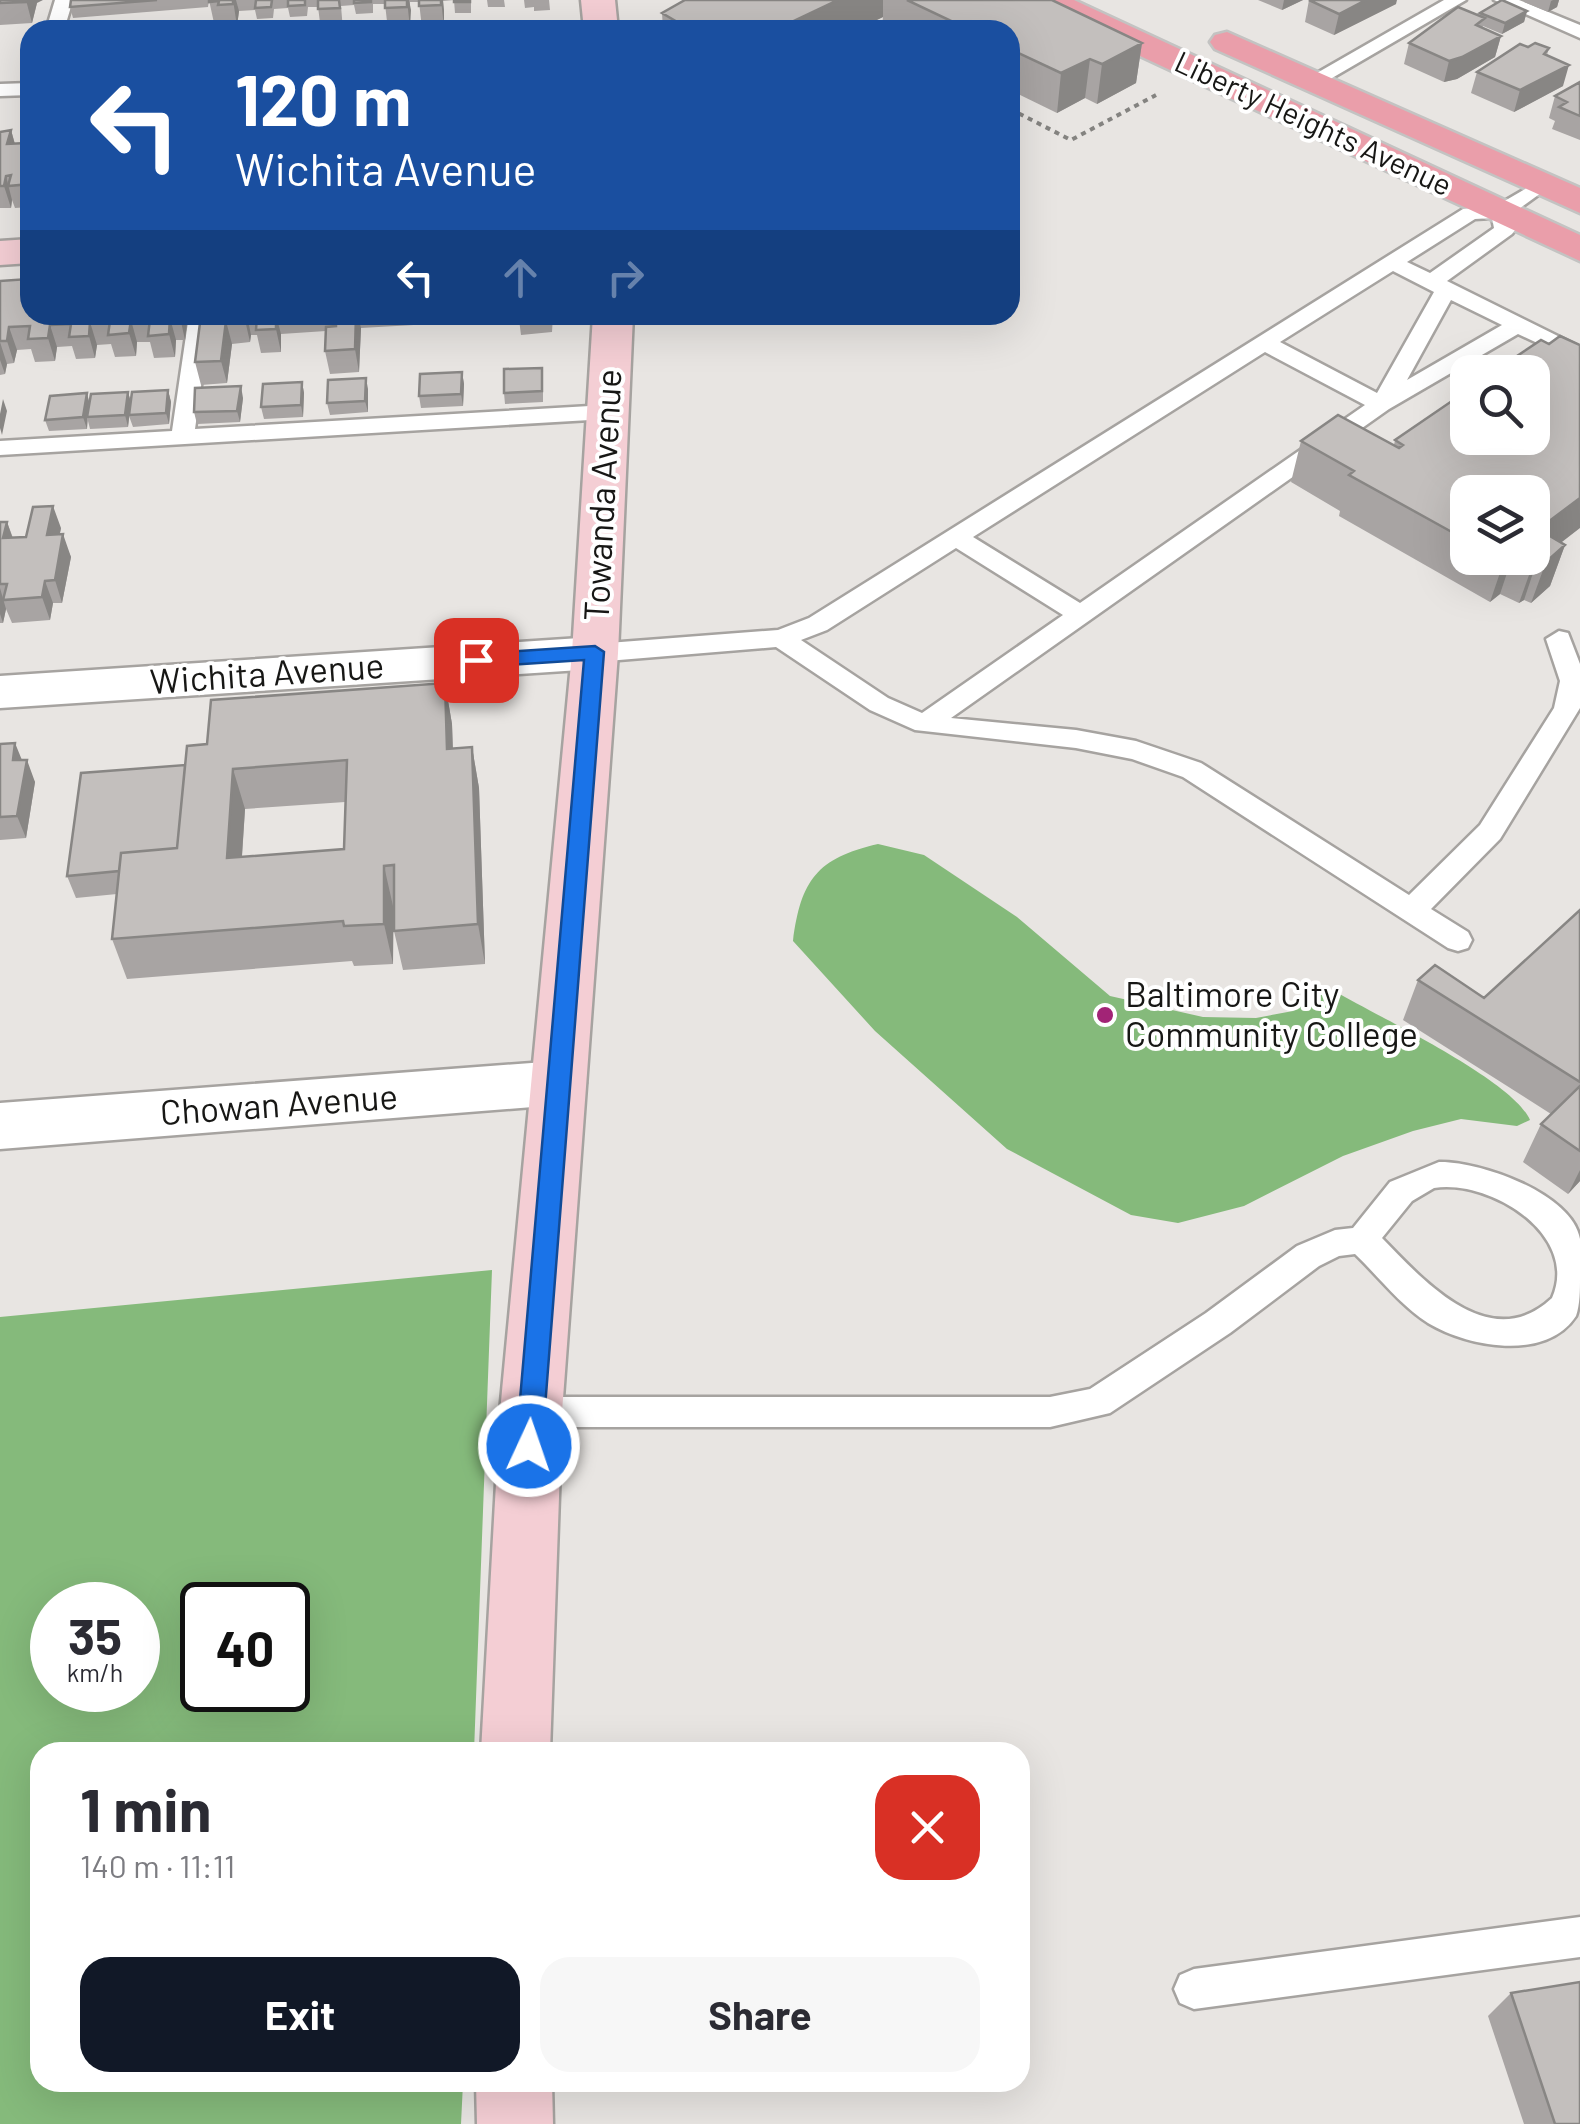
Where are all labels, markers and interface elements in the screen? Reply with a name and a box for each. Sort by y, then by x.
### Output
street label: Liberty Heights Avenue [1170,42,1458,202]
text: 120 m [235,56,411,140]
icon: left [70,60,200,190]
text: Wichita Avenue [235,141,537,195]
icon: left [388,250,443,305]
icon: ahead [493,250,548,305]
icon: right [598,250,653,305]
map controls [1450,355,1550,575]
button: search [1450,355,1550,455]
street label: Towanda Avenue [573,368,629,622]
button: layers [1450,475,1550,575]
pin [434,618,519,703]
icon: arrive [449,633,504,688]
street label: Wichita Avenue [148,643,385,701]
place label: Baltimore City Community College [1125,972,1418,1054]
marker: Baltimore City Community College [1094,1004,1116,1026]
street label: Chowan Avenue [159,1074,399,1132]
position arrow [477,1394,581,1498]
speed limit sign: 40 [180,1582,310,1712]
text: 35 [68,1605,122,1665]
text: km/h [67,1657,123,1687]
text: 1 min [80,1772,211,1844]
button: close [875,1775,980,1880]
text: 140 m · 11:11 [80,1846,235,1884]
button: Exit [80,1957,520,2072]
button: Share [540,1957,980,2072]

